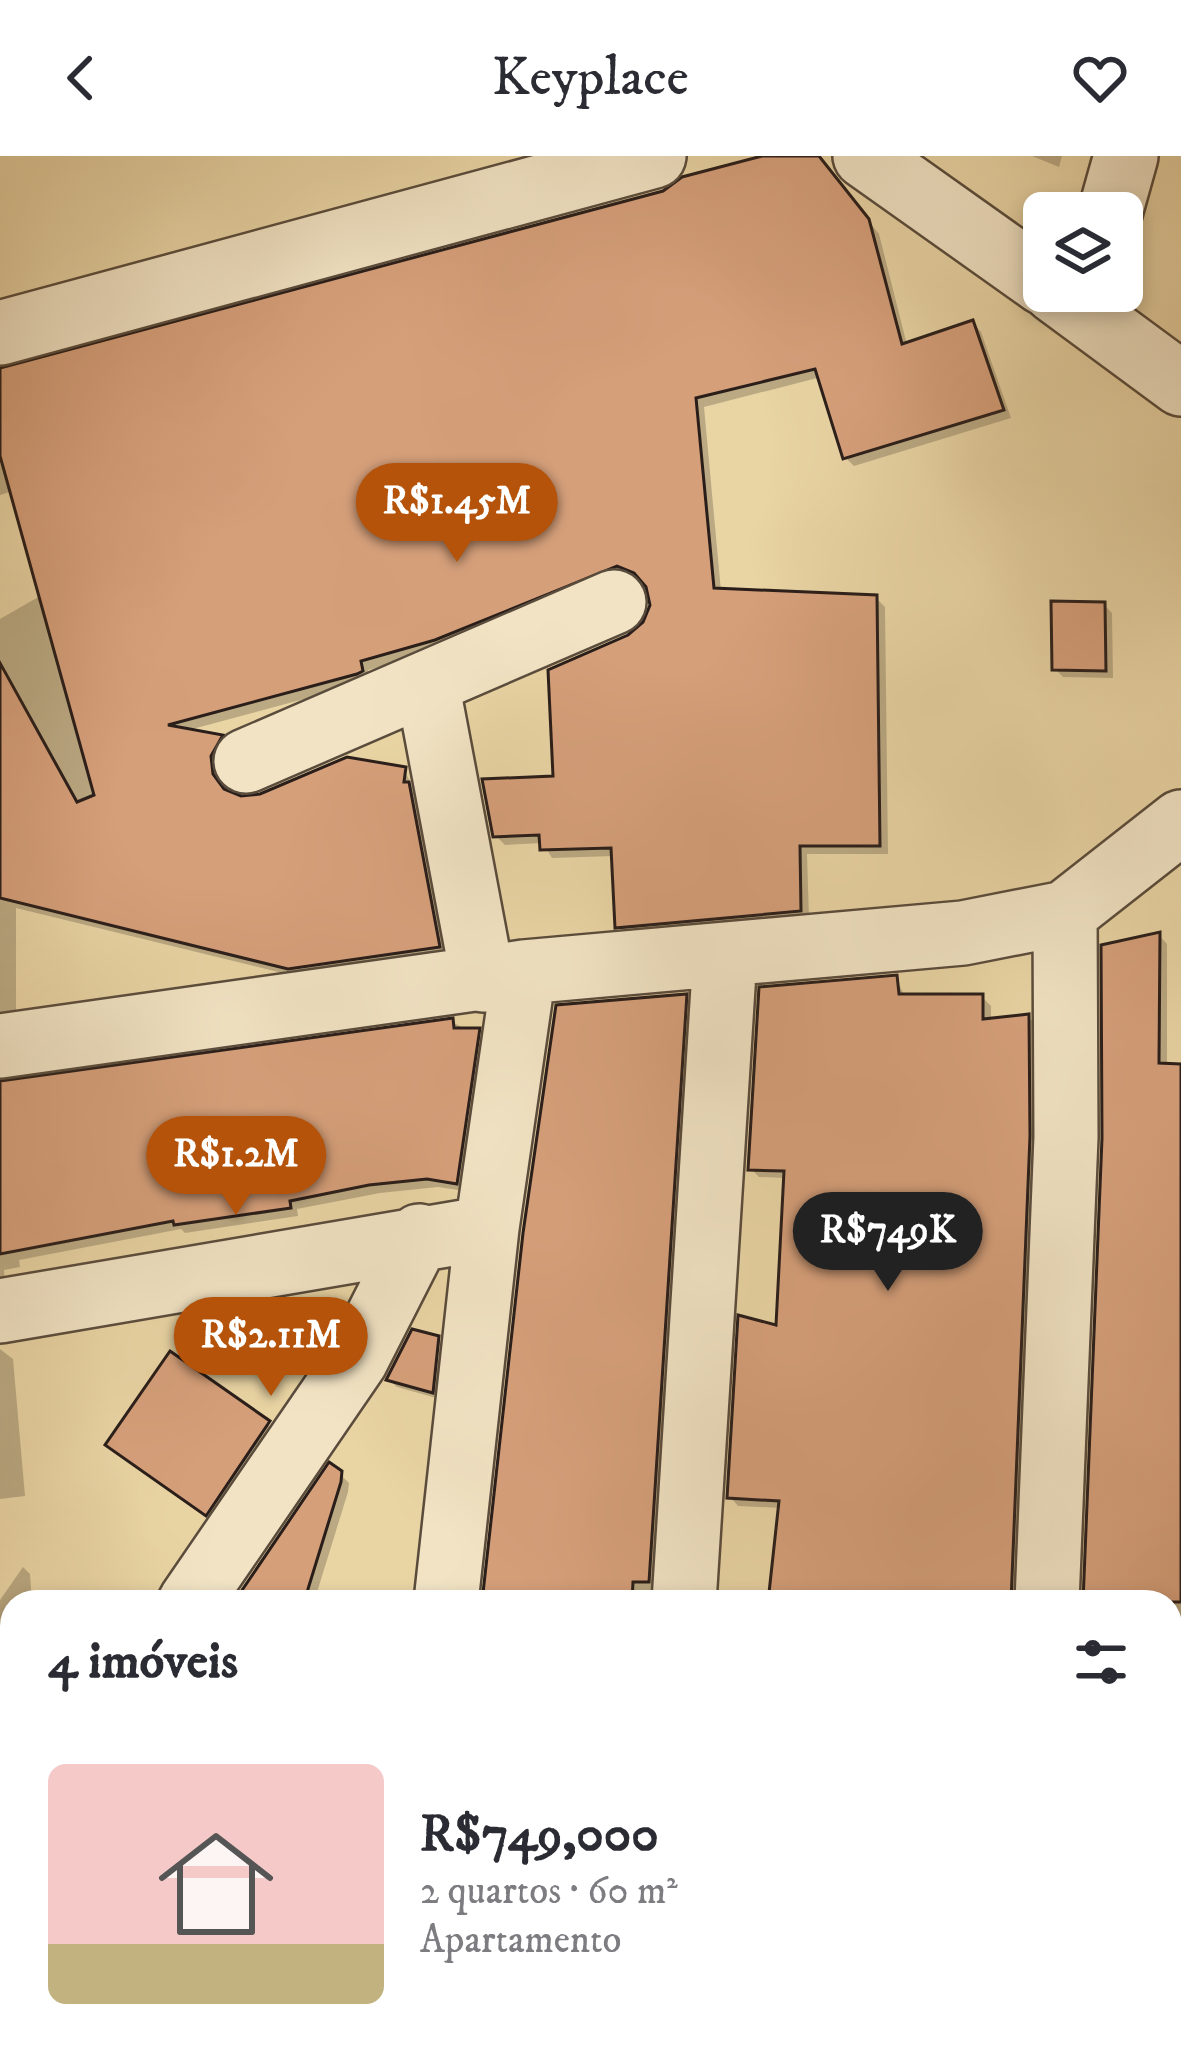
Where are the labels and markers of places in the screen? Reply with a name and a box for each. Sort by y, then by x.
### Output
pin: R$1.45M [346,463,568,565]
pin: R$1.2M [138,1116,334,1218]
pin: R$749K [790,1192,986,1294]
pin: R$2.11M [160,1297,382,1399]

